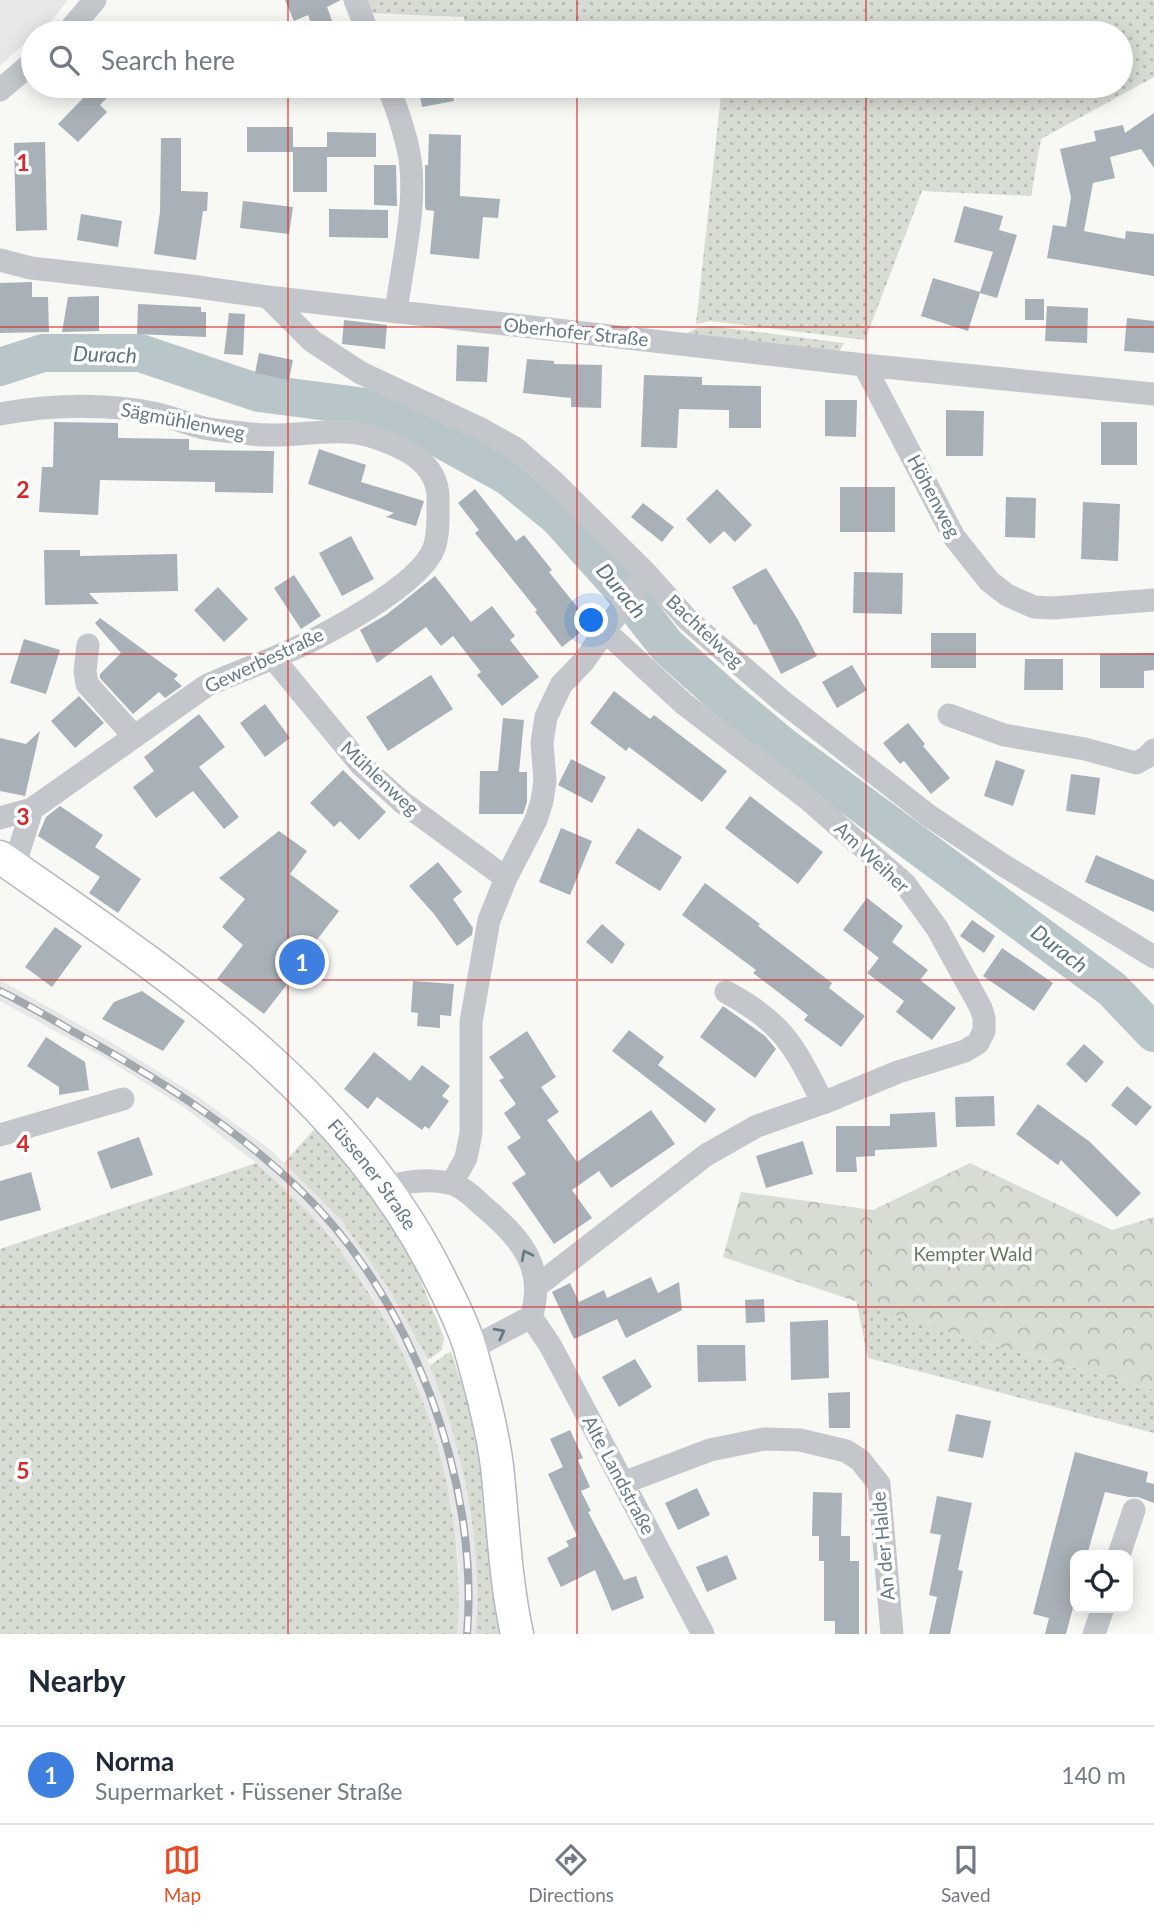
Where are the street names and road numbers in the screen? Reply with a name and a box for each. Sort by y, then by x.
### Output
street label: Oberhofer Straße [502,312,650,351]
street label: Sägmühlenweg [119,397,247,444]
street label: Höhenweg [903,450,966,541]
street label: Bachtelweg [662,589,749,672]
street label: Gewerbestraße [201,622,327,697]
street label: Mühlenweg [336,736,424,820]
street label: Am Weiher [830,816,915,897]
street label: Füssener Straße [323,1114,422,1234]
street label: Alte Landstraße [578,1411,661,1538]
street label: An der Halde [866,1491,899,1601]

